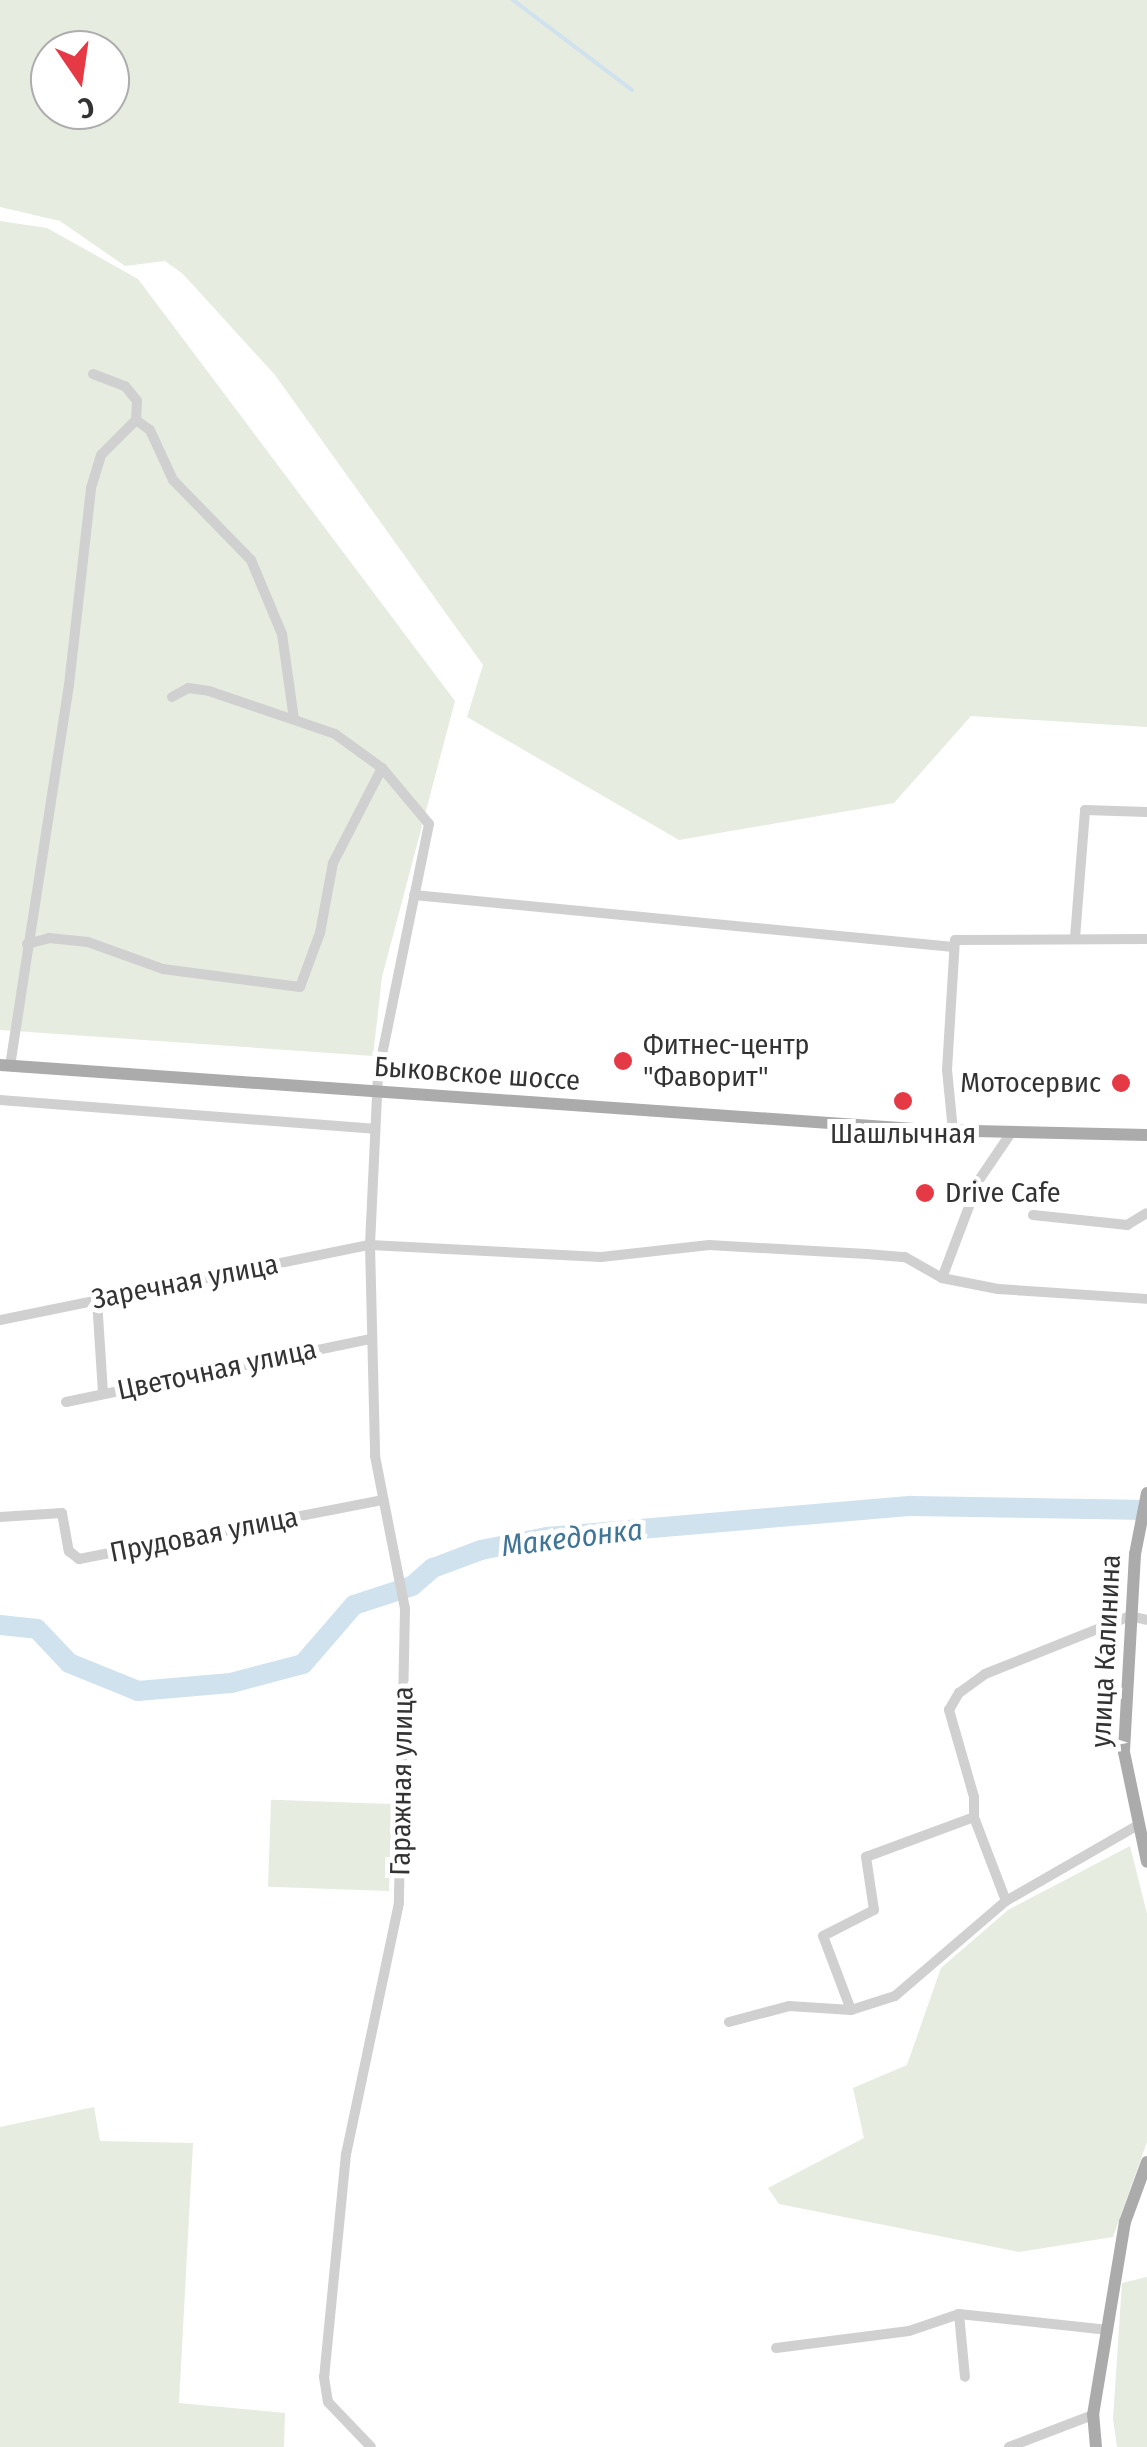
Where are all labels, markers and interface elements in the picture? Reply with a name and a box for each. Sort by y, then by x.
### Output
north arrow [30,30,130,130]
text: С [76,90,97,125]
place label: Фитнес-центр "Фаворит" [643,1028,809,1094]
street label: Быковское шоссе [373,1050,581,1098]
marker: Фитнес-центр "Фаворит" [612,1050,634,1072]
place label: Мотосервис [960,1066,1101,1100]
marker: Мотосервис [1110,1072,1132,1094]
marker: Шашлычная [892,1090,914,1112]
place label: Шашлычная [830,1117,976,1151]
place label: Drive Cafe [945,1176,1061,1210]
marker: Drive Cafe [914,1182,936,1204]
street label: Заречная улица [89,1247,281,1317]
street label: Цветочная улица [114,1333,320,1407]
street label: Прудовая улица [107,1500,301,1570]
water label: Македонка [499,1511,645,1565]
street label: улица Калинина [1084,1554,1128,1748]
street label: Гаражная улица [384,1686,420,1876]

